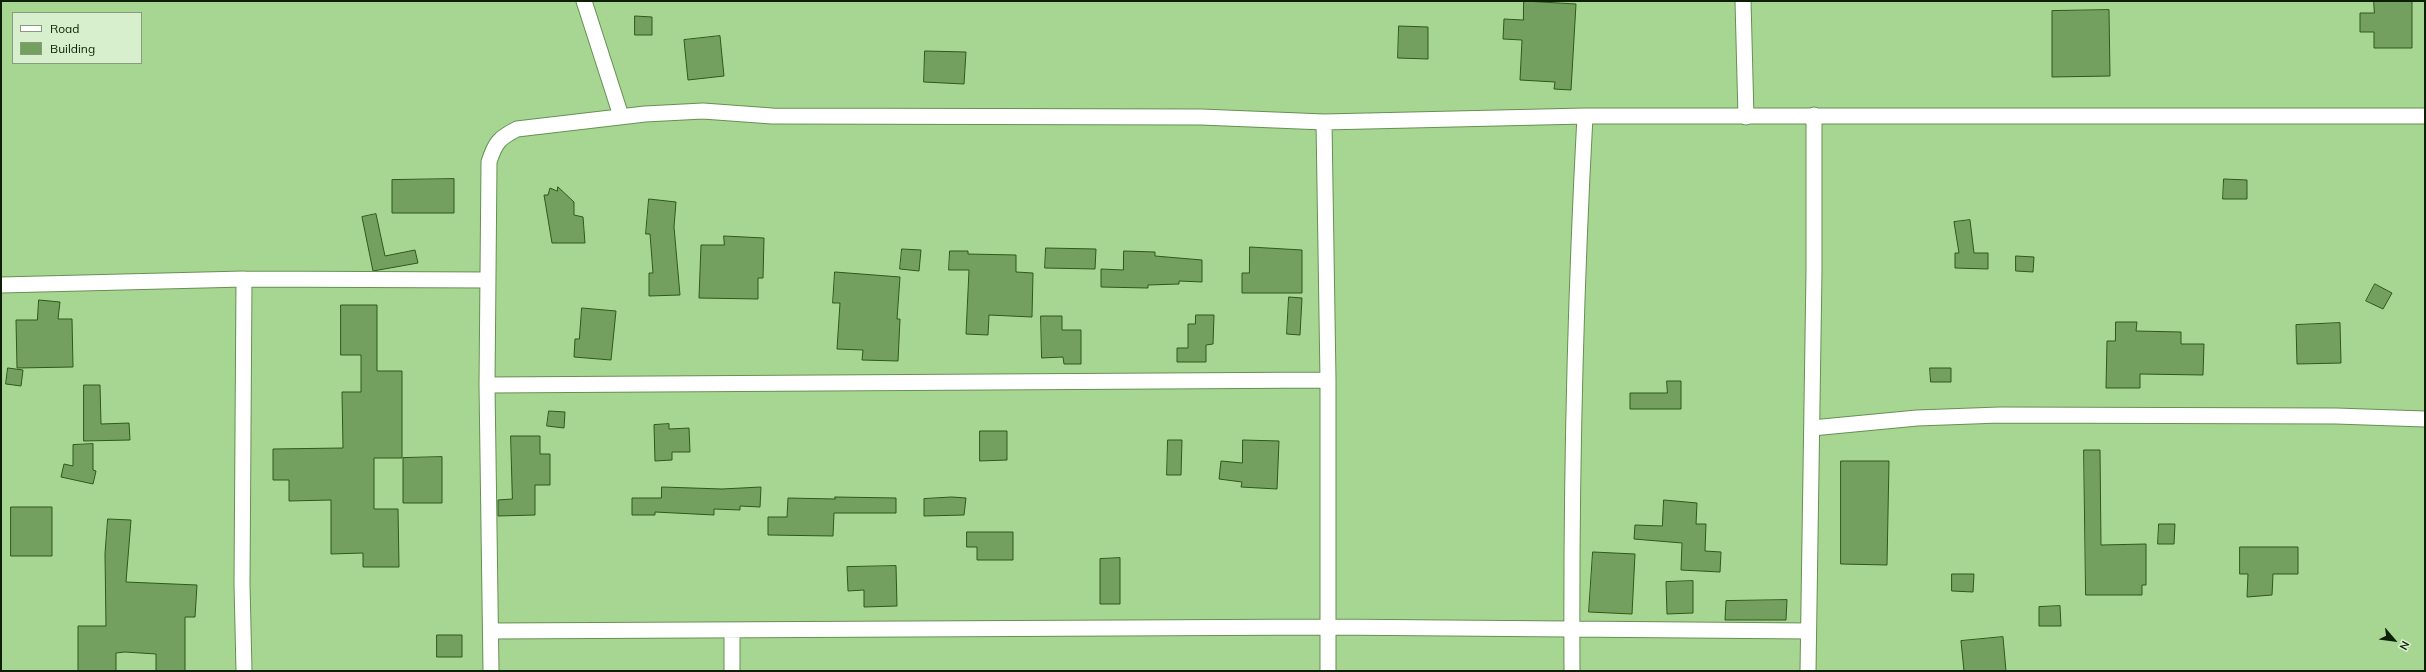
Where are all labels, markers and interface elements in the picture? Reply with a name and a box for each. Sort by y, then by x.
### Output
legend [12,12,142,64]
text: Road [50,21,79,36]
text: Building [50,41,95,56]
north arrow [2374,620,2414,660]
text: N [2396,639,2413,653]

